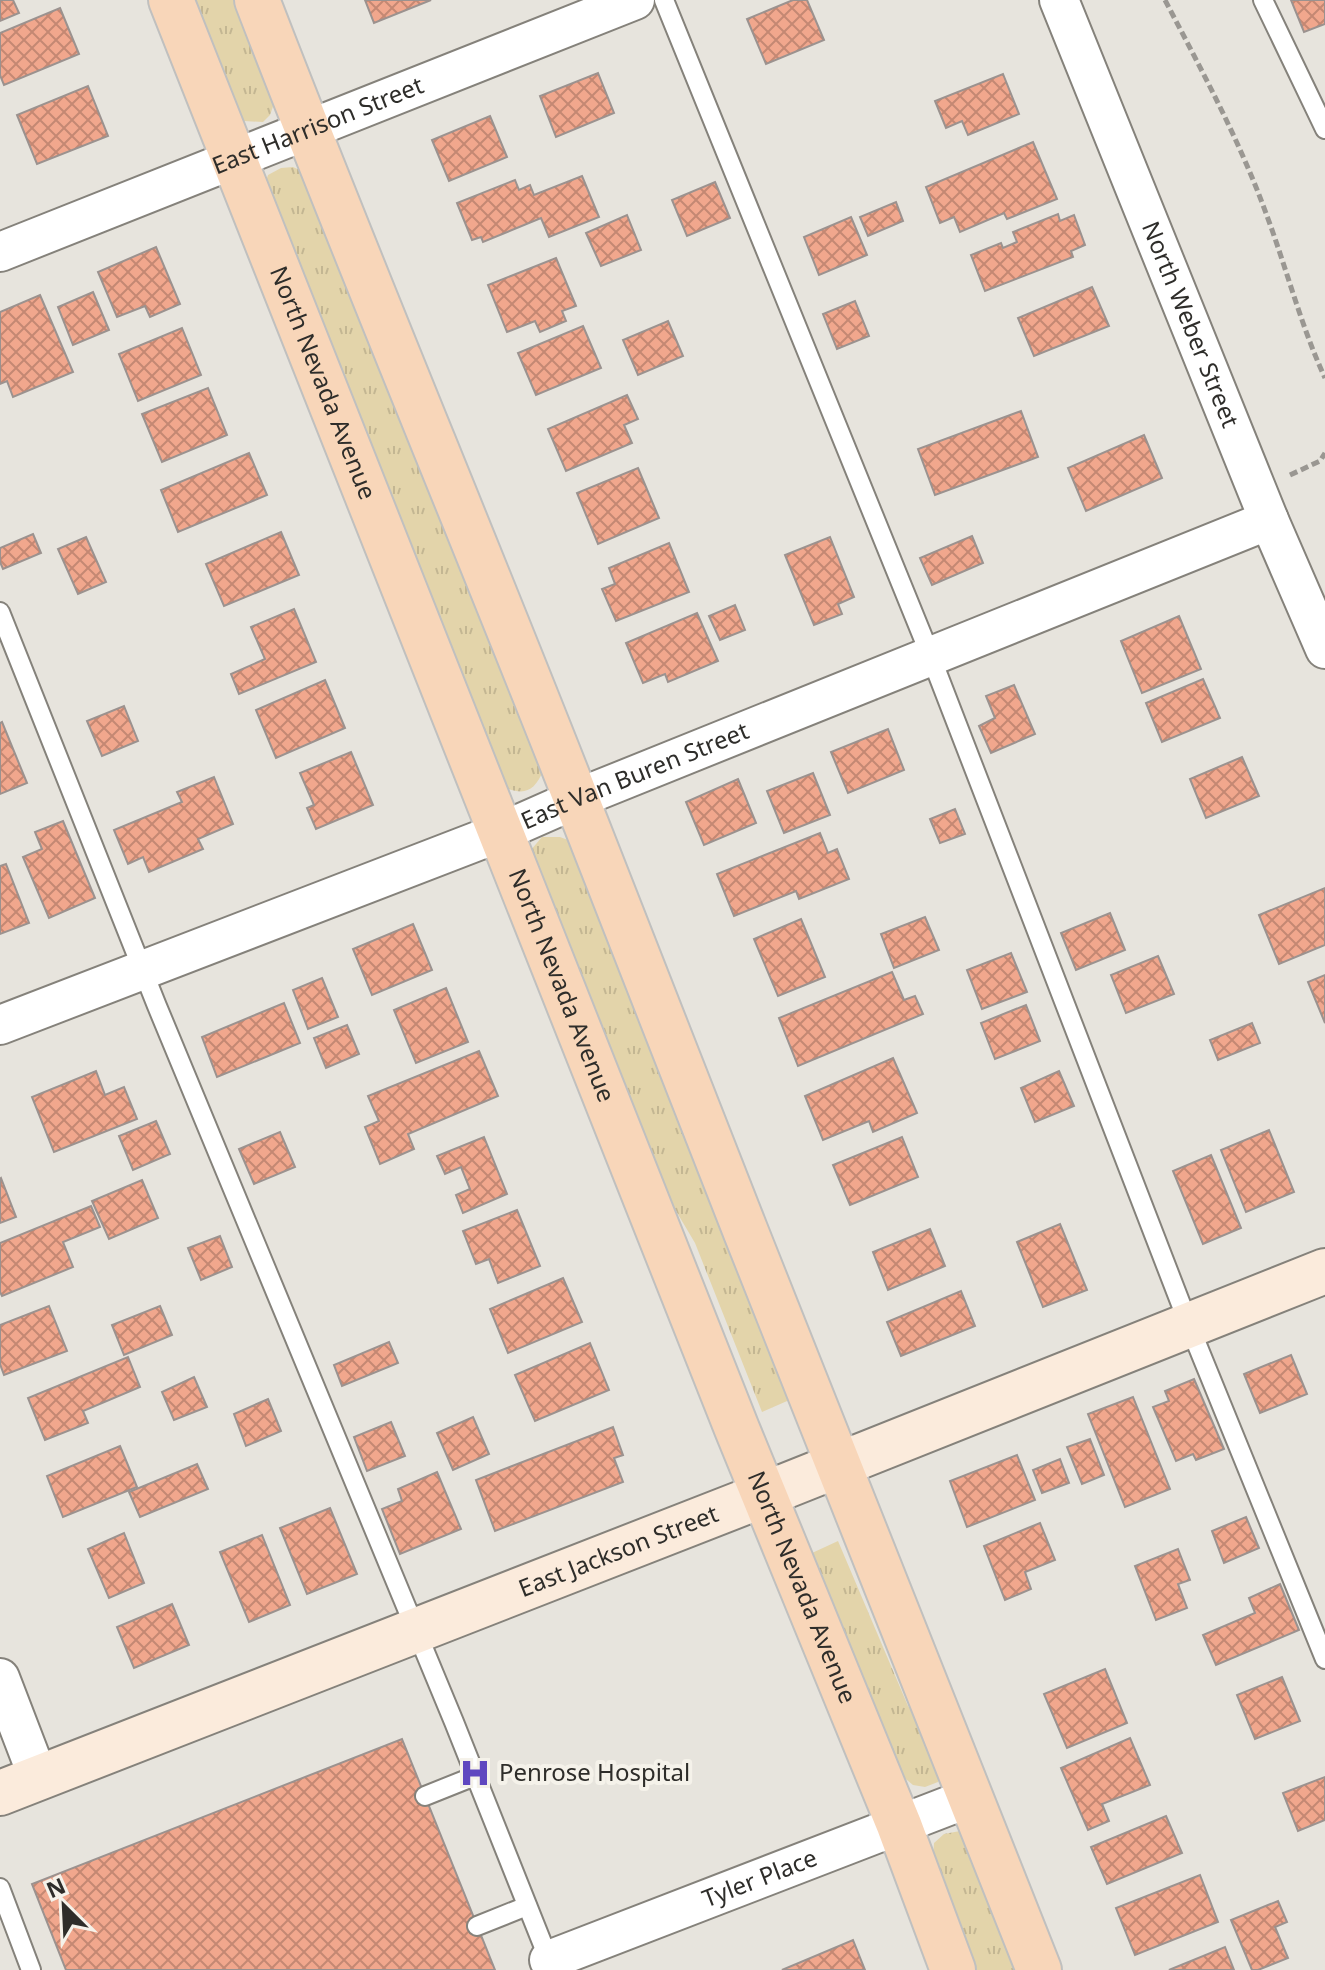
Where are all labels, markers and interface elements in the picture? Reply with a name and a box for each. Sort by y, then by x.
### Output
street label: East Harrison Street [207,68,428,181]
street label: North Weber Street [1135,216,1248,432]
street label: North Nevada Avenue [263,261,385,504]
street label: East Van Buren Street [515,713,753,836]
street label: North Nevada Avenue [502,863,624,1106]
street label: North Nevada Avenue [741,1466,865,1708]
street label: East Jackson Street [513,1496,723,1604]
place label: Penrose Hospital [499,1755,690,1788]
hospital icon: Penrose Hospital [458,1756,492,1790]
street label: Tyler Place [697,1840,821,1914]
north arrow [24,1866,104,1946]
text: N [41,1869,70,1904]

